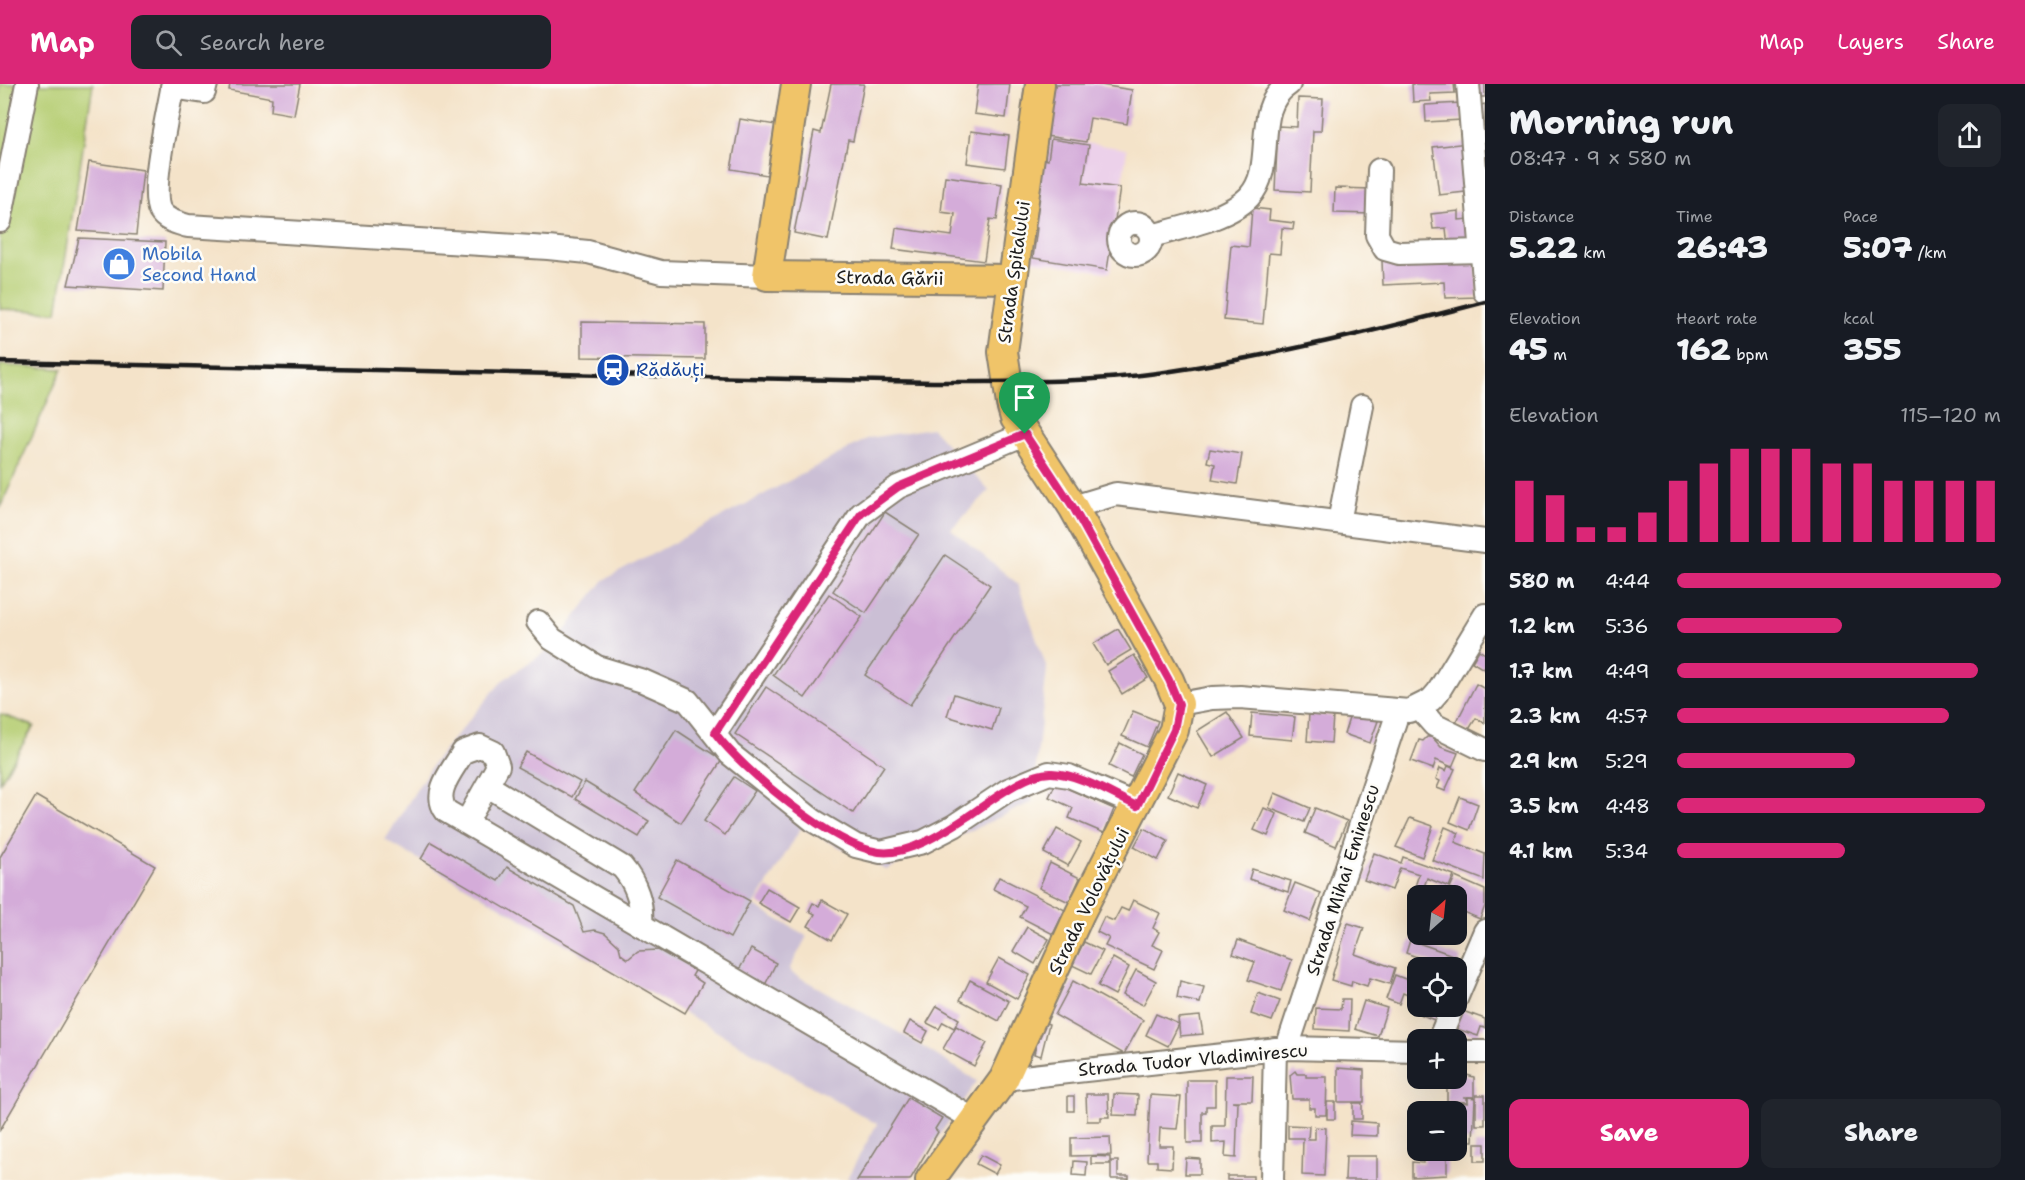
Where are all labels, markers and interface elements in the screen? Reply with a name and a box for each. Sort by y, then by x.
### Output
search box [131,15,551,69]
text: Map [30,23,95,61]
icon: search [152,26,185,59]
text: Search here [200,28,325,57]
text: Map [1759,28,1804,56]
text: Layers [1837,28,1904,56]
text: Share [1937,28,1995,56]
text: Morning run [1509,100,1733,145]
button: share [1938,104,2001,167]
text: 08:47 · 9 × 580 m [1509,145,1691,171]
street label: Strada Spitalului [992,199,1036,345]
text: Distance [1509,206,1575,227]
text: Time [1676,206,1713,227]
text: Pace [1843,206,1878,227]
text: 5.22 [1509,227,1578,268]
text: 26:43 [1676,227,1768,268]
text: 5:07 [1843,227,1913,268]
place label: Mobila Second Hand [142,242,256,287]
text: km [1578,242,1606,263]
text: /km [1913,242,1947,263]
shop icon: Mobila Second Hand [101,246,137,282]
street label: Strada Gării [836,265,944,291]
text: Elevation [1509,308,1581,329]
text: Heart rate [1676,308,1758,329]
text: kcal [1843,308,1874,329]
text: 45 [1509,329,1548,370]
text: 162 [1676,329,1731,370]
text: 355 [1843,329,1902,370]
text: m [1548,344,1567,365]
text: bpm [1731,344,1768,365]
station icon: Rădăuți [595,352,631,388]
place label: Rădăuți [636,358,705,382]
pin [999,372,1050,434]
icon: arrive [1008,381,1041,414]
text: Elevation [1509,402,1599,428]
text: 115–120 m [1900,402,2001,428]
text: 580 m [1509,568,1574,594]
text: 4:44 [1605,568,1650,594]
text: 1.2 km [1509,613,1575,639]
text: 5:36 [1605,613,1648,639]
text: 1.7 km [1509,658,1573,684]
text: 4:49 [1605,658,1650,684]
text: 2.3 km [1509,703,1580,729]
text: 4:57 [1605,703,1648,729]
text: 2.9 km [1509,748,1578,774]
text: 5:29 [1605,748,1648,774]
street label: Strada Mihai Eminescu [1301,781,1385,979]
text: 3.5 km [1509,793,1579,819]
text: 4:48 [1605,793,1650,819]
street label: Strada Volovățului [1043,823,1135,979]
text: 4.1 km [1509,838,1573,864]
text: 5:34 [1605,838,1648,864]
north arrow [1407,885,1467,945]
map controls [1407,885,1467,1161]
button: locate [1407,957,1467,1017]
button: + [1407,1029,1467,1089]
street label: Strada Tudor Vladimirescu [1077,1038,1309,1082]
button: Save [1509,1099,1749,1168]
button: Share [1761,1099,2001,1168]
button: − [1407,1101,1467,1161]

